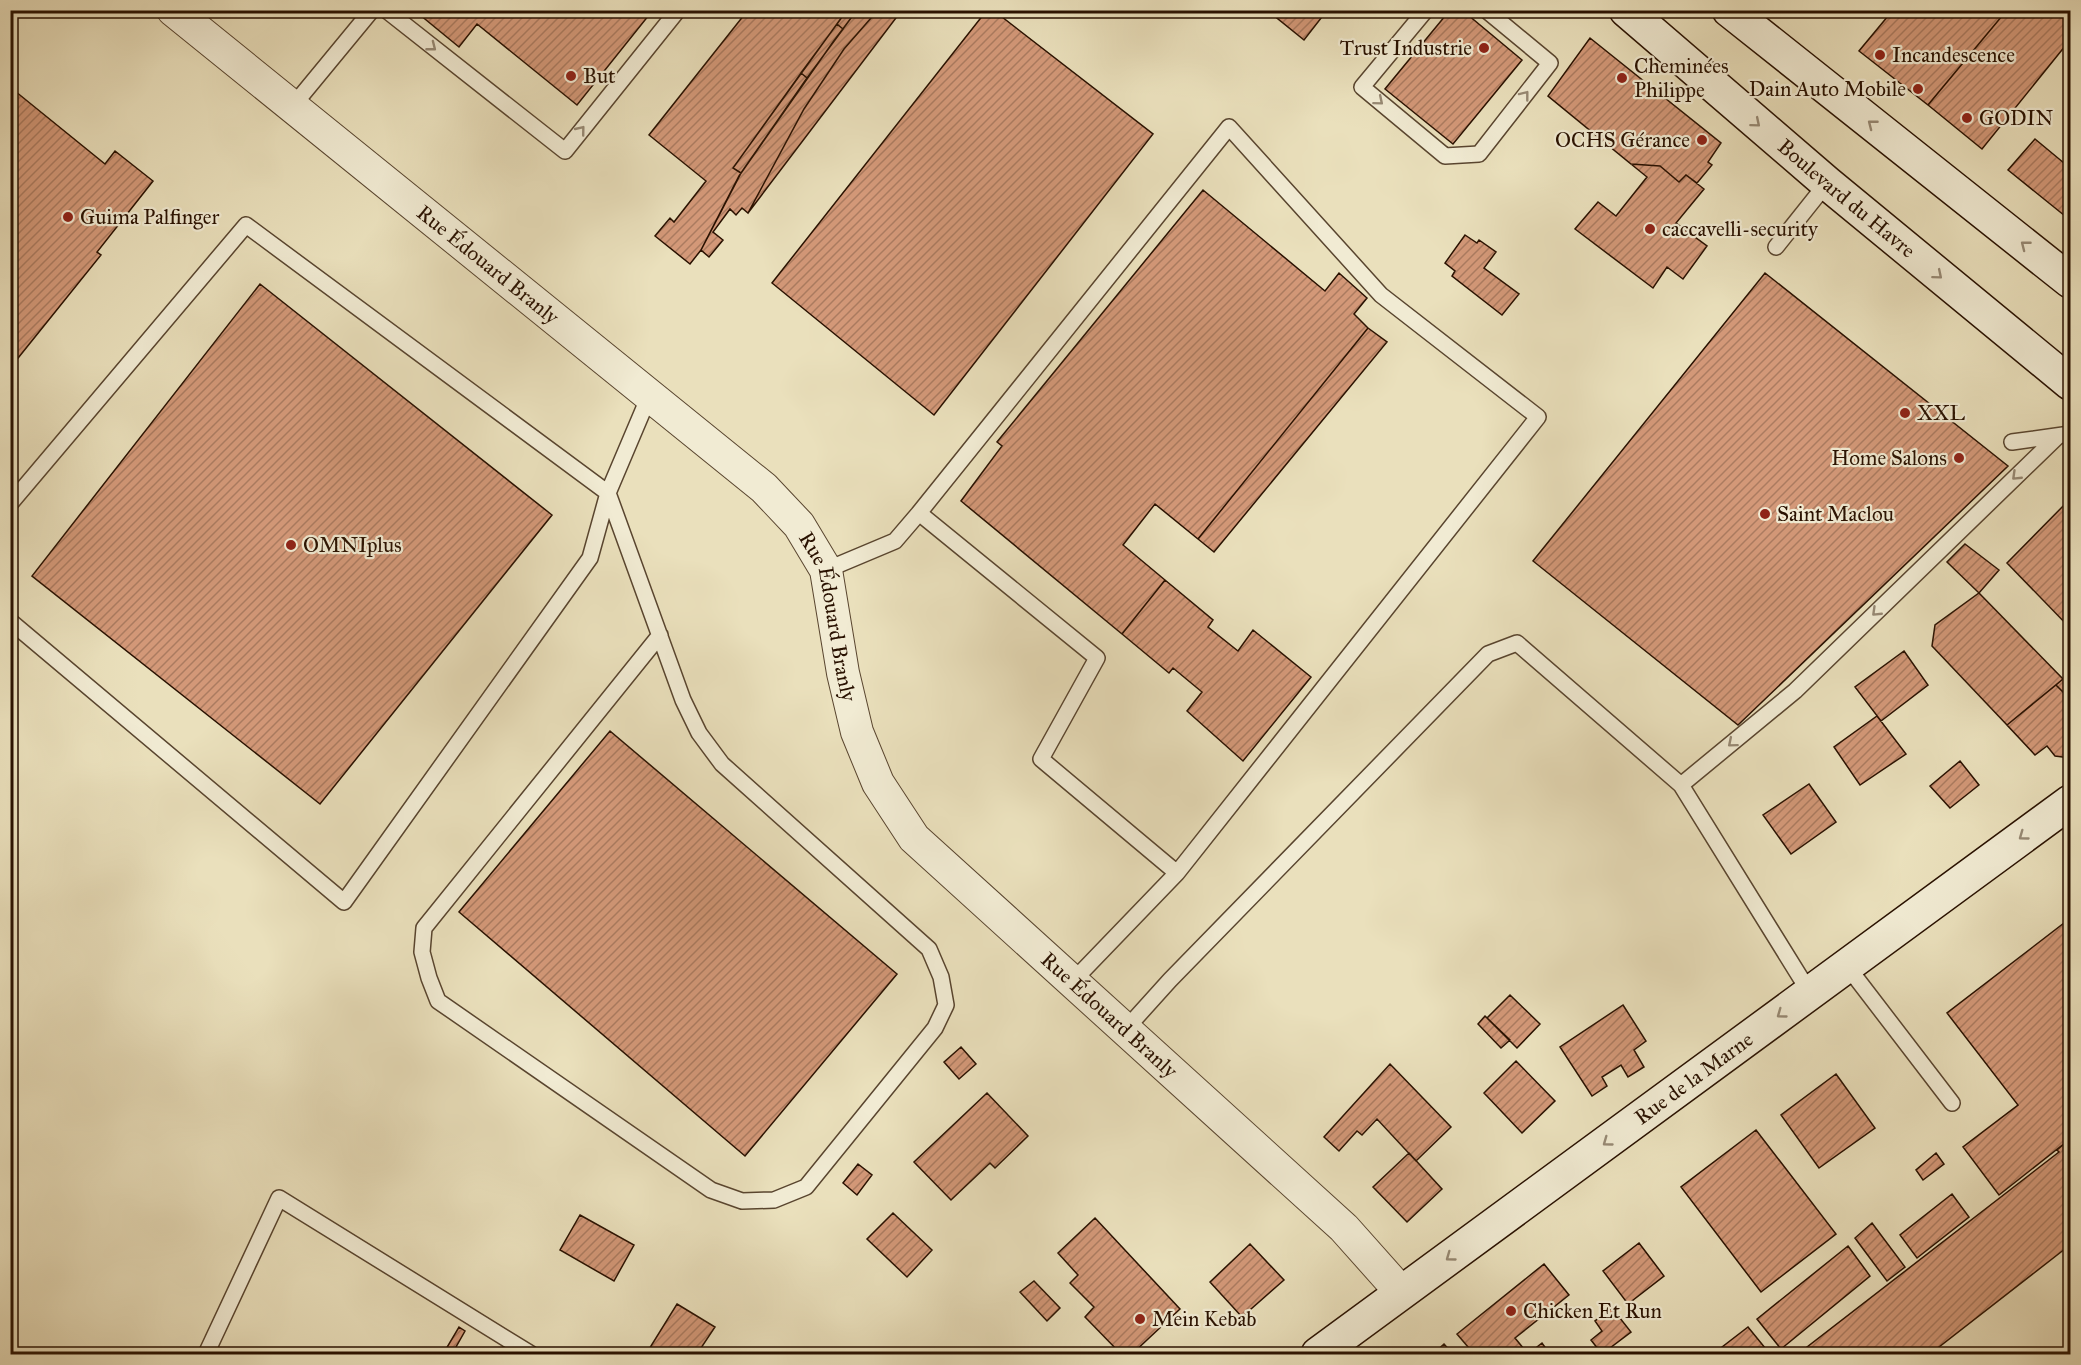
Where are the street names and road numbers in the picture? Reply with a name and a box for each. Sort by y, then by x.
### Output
street label: Boulevard du Havre [1772,133,1921,264]
street label: Rue Édouard Branly [411,199,565,331]
street label: Rue Édouard Branly [793,527,863,705]
street label: Rue Édouard Branly [1035,946,1184,1084]
street label: Rue de la Marne [1629,1026,1758,1130]

